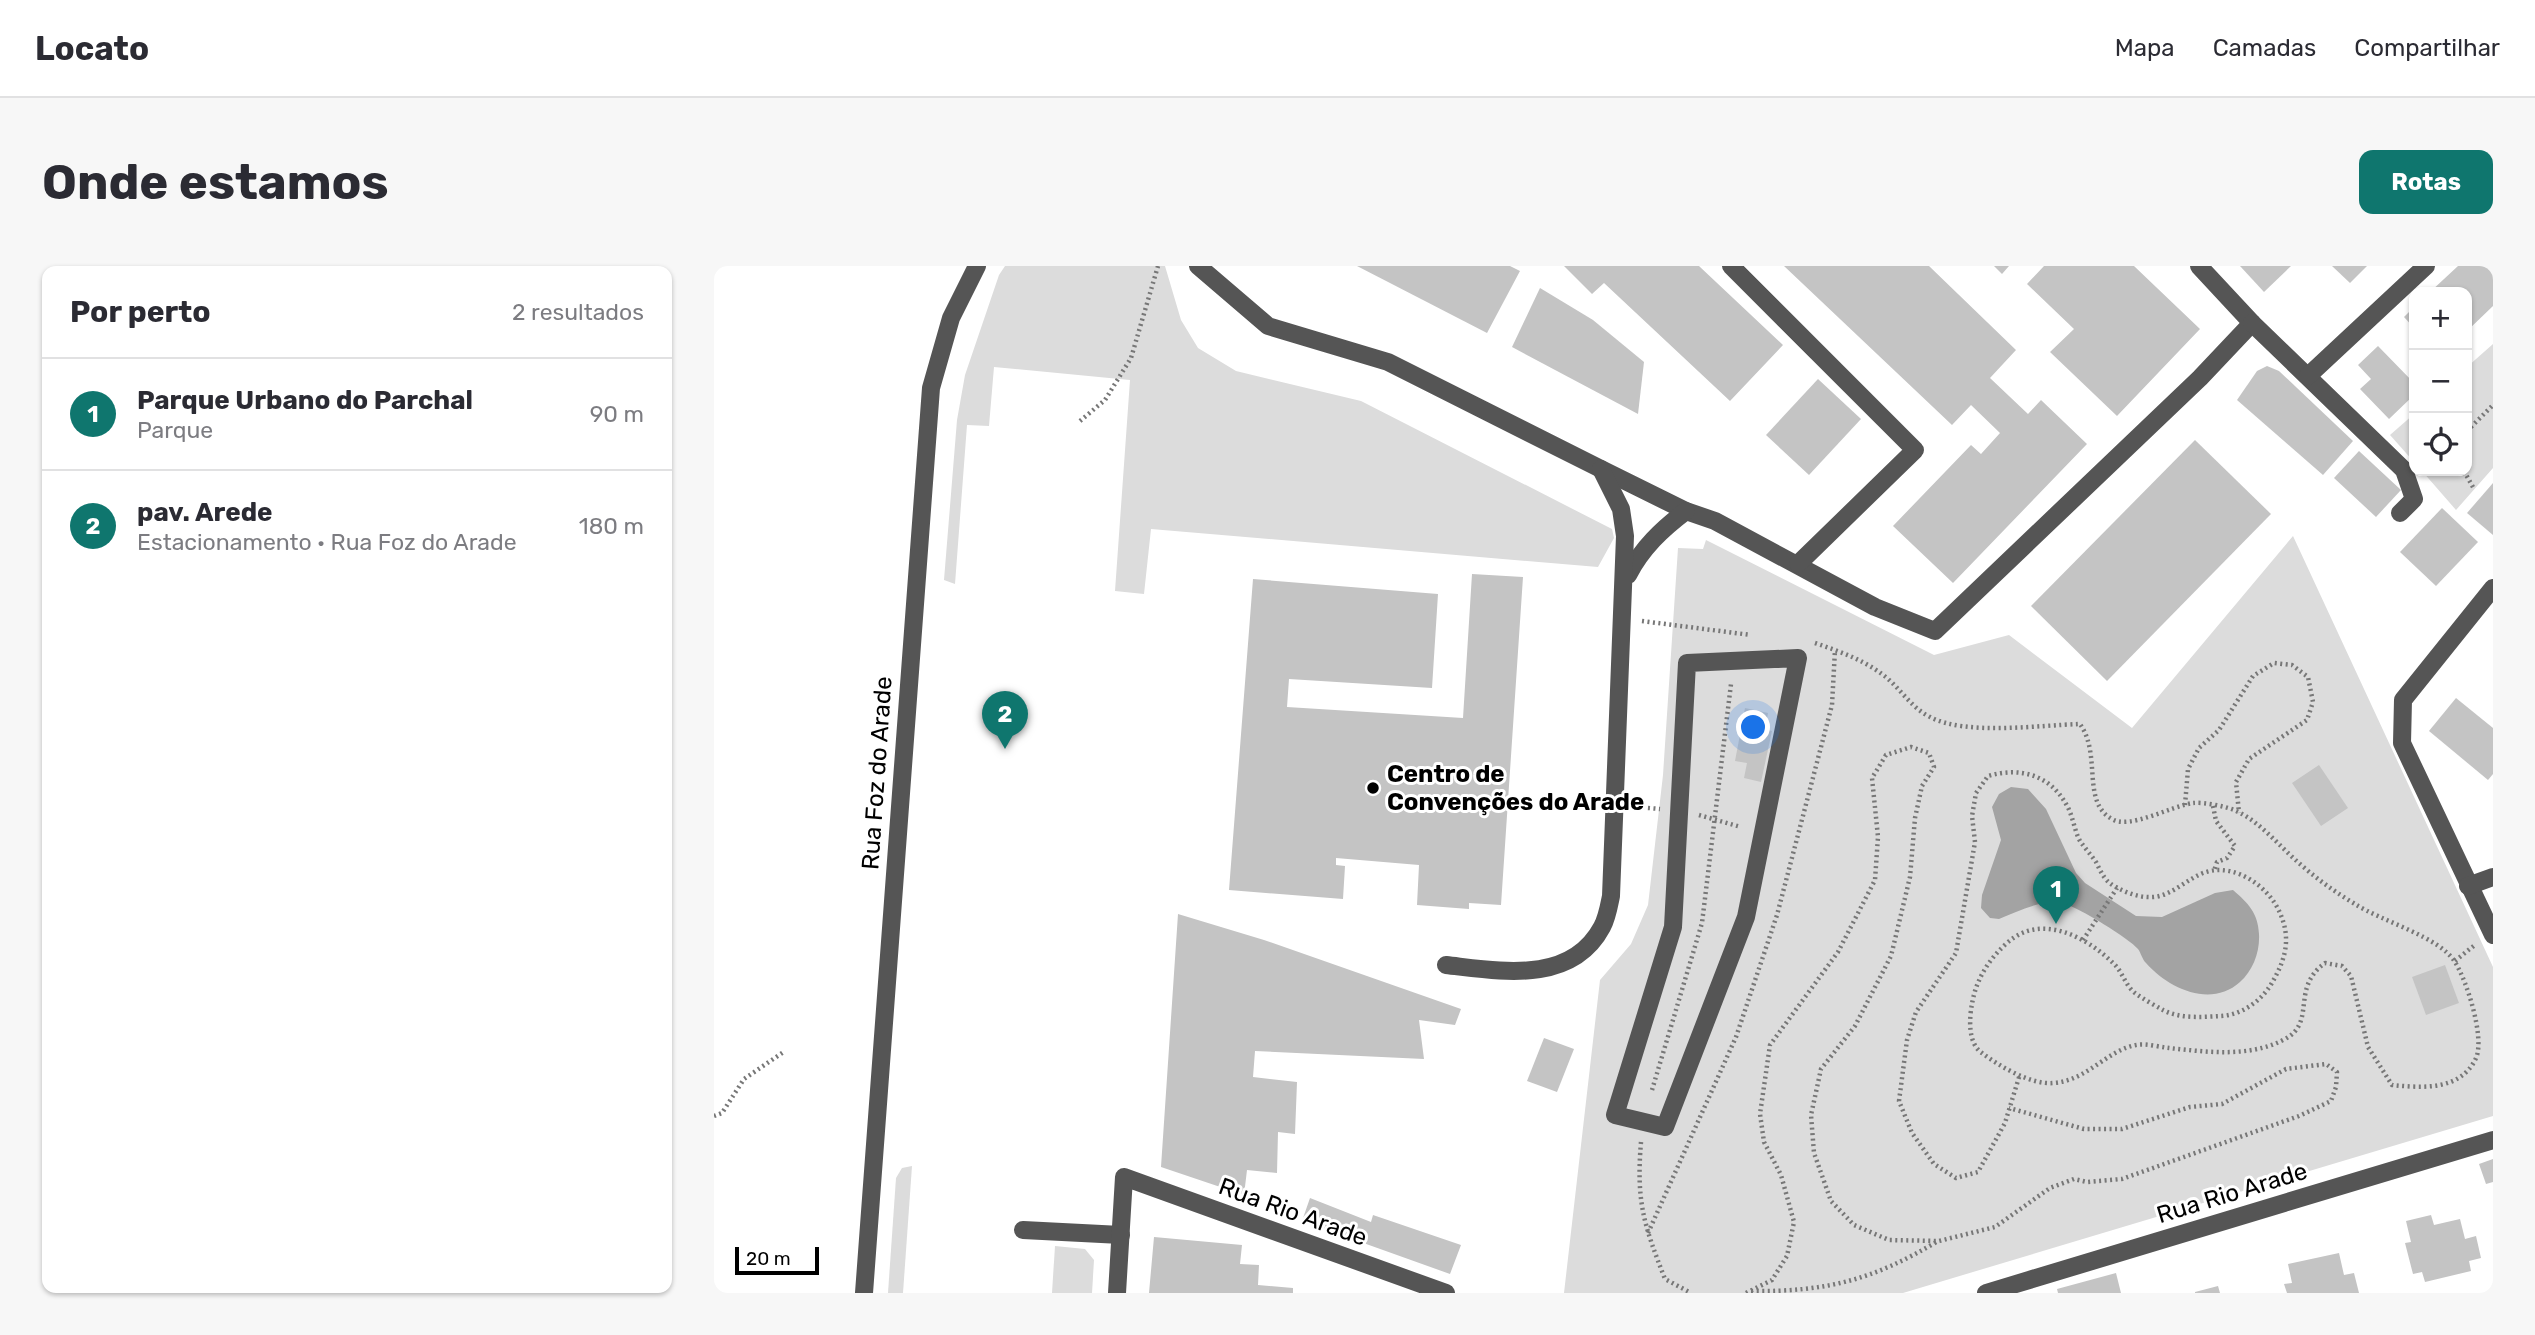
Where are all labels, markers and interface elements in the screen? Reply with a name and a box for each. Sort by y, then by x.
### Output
text: Locato [35,29,149,68]
text: Mapa [2115,34,2175,62]
text: Camadas [2213,34,2316,62]
text: Compartilhar [2354,34,2500,62]
button: Rotas [2359,150,2493,214]
text: Onde estamos [42,153,389,211]
map controls [2409,287,2472,476]
button: + [2409,287,2472,350]
text: Por perto [70,294,211,330]
text: 2 resultados [512,298,644,326]
button: − [2409,350,2472,413]
text: Parque Urbano do Parchal [137,385,473,416]
text: 1 [87,400,99,428]
text: 90 m [590,400,644,428]
button: locate [2409,413,2472,476]
text: Parque [137,416,213,444]
text: pav. Arede [137,497,273,528]
text: 2 [86,512,100,540]
text: 180 m [579,512,644,540]
text: Estacionamento · Rua Foz do Arade [137,528,517,556]
street label: Rua Foz do Arade [856,675,898,871]
pin: 2 [982,691,1028,749]
your location [1736,710,1770,744]
place label: Centro de Convenções do Arade [1387,760,1644,816]
marker: Centro de Convenções do Arade [1365,780,1381,796]
pin: 1 [2033,866,2079,924]
street label: Rua Rio Arade [2153,1157,2311,1229]
street label: Rua Rio Arade [1215,1172,1371,1252]
scale bar [735,1244,819,1276]
text: 20 m [746,1247,791,1270]

